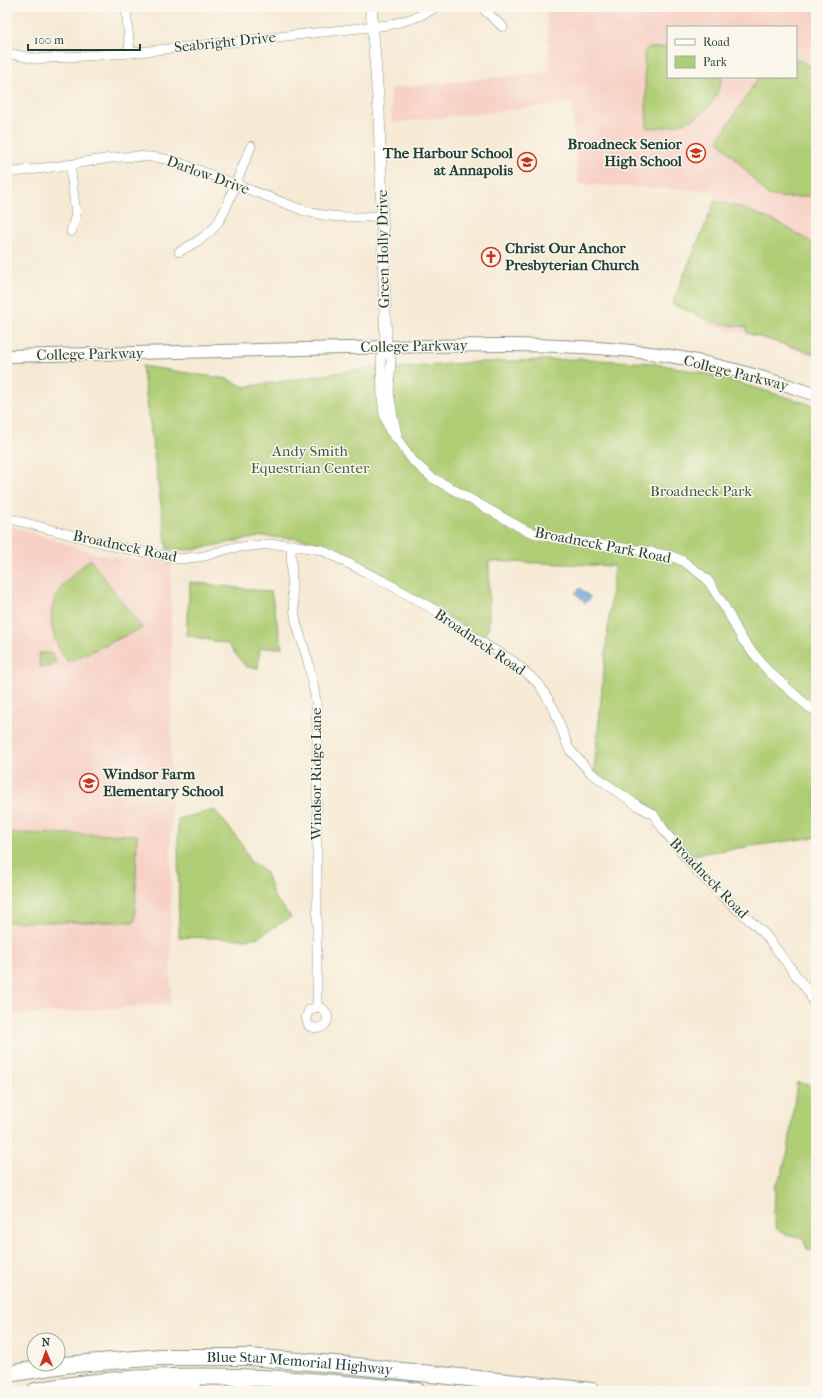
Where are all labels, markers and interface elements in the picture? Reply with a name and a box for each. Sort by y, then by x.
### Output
scale bar [28,26,140,52]
legend [667,26,797,78]
street label: Seabright Drive [173,28,277,56]
text: 100 m [34,33,64,47]
text: Road [703,35,730,49]
text: Park [703,55,728,69]
place label: Broadneck Senior High School [568,135,683,170]
school or university icon: Broadneck Senior High School [685,142,707,164]
place label: The Harbour School at Annapolis [382,144,514,179]
school or university icon: The Harbour School at Annapolis [516,151,538,173]
street label: Darlow Drive [164,152,253,199]
street label: Green Holly Drive [373,189,393,308]
place label: Christ Our Anchor Presbyterian Church [505,239,640,274]
church icon: Christ Our Anchor Presbyterian Church [480,246,502,268]
street label: College Parkway [360,336,469,356]
street label: College Parkway [36,344,145,364]
street label: College Parkway [682,351,791,395]
park label: Andy Smith Equestrian Center [251,442,370,477]
park label: Broadneck Park [650,482,752,500]
street label: Broadneck Park Road [533,523,674,567]
street label: Broadneck Road [71,526,179,566]
street label: Broadneck Road [431,605,530,679]
street label: Windsor Ridge Lane [307,707,325,841]
place label: Windsor Farm Elementary School [102,765,225,800]
school or university icon: Windsor Farm Elementary School [78,772,100,794]
street label: Broadneck Road [666,834,753,923]
north arrow [26,1332,66,1372]
text: N [42,1336,51,1349]
street label: Blue Star Memorial Highway [207,1348,395,1379]

